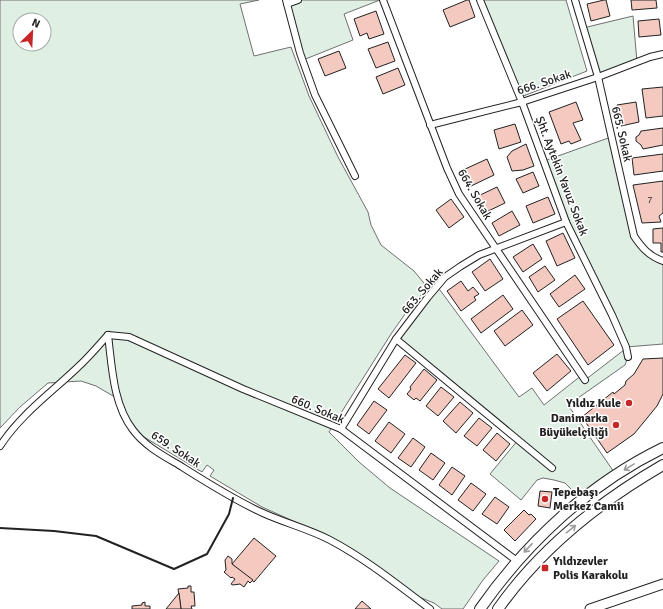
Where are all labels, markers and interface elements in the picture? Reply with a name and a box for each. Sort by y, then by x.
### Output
north arrow [12,12,52,52]
text: N [30,16,42,31]
street label: 666. Sokak [515,67,573,98]
street label: 665. Sokak [608,105,635,163]
street label: Şht. Aytekin Yavuz Sokak [532,114,591,238]
street label: 664. Sokak [454,166,495,222]
house number: 7 [647,194,653,206]
street label: 663. Sokak [398,265,446,317]
street label: 660. Sokak [289,392,347,427]
place label: Yıldız Kule [565,396,621,411]
marker: Yıldız Kule [624,398,634,408]
place label: Danimarka Büyükelçiliği [539,411,608,440]
marker: Danimarka Büyükelçiliği [611,420,621,430]
street label: 659. Sokak [148,428,203,471]
one-way arrow [623,463,635,471]
place label: Tepebaşı Merkez Camii [553,485,624,514]
marker: Tepebaşı Merkez Camii [540,494,550,504]
one-way arrow [566,524,577,533]
one-way arrow [524,543,533,553]
place label: Yıldızevler Polis Karakolu [552,554,629,583]
marker: Yıldızevler Polis Karakolu [540,563,550,573]

